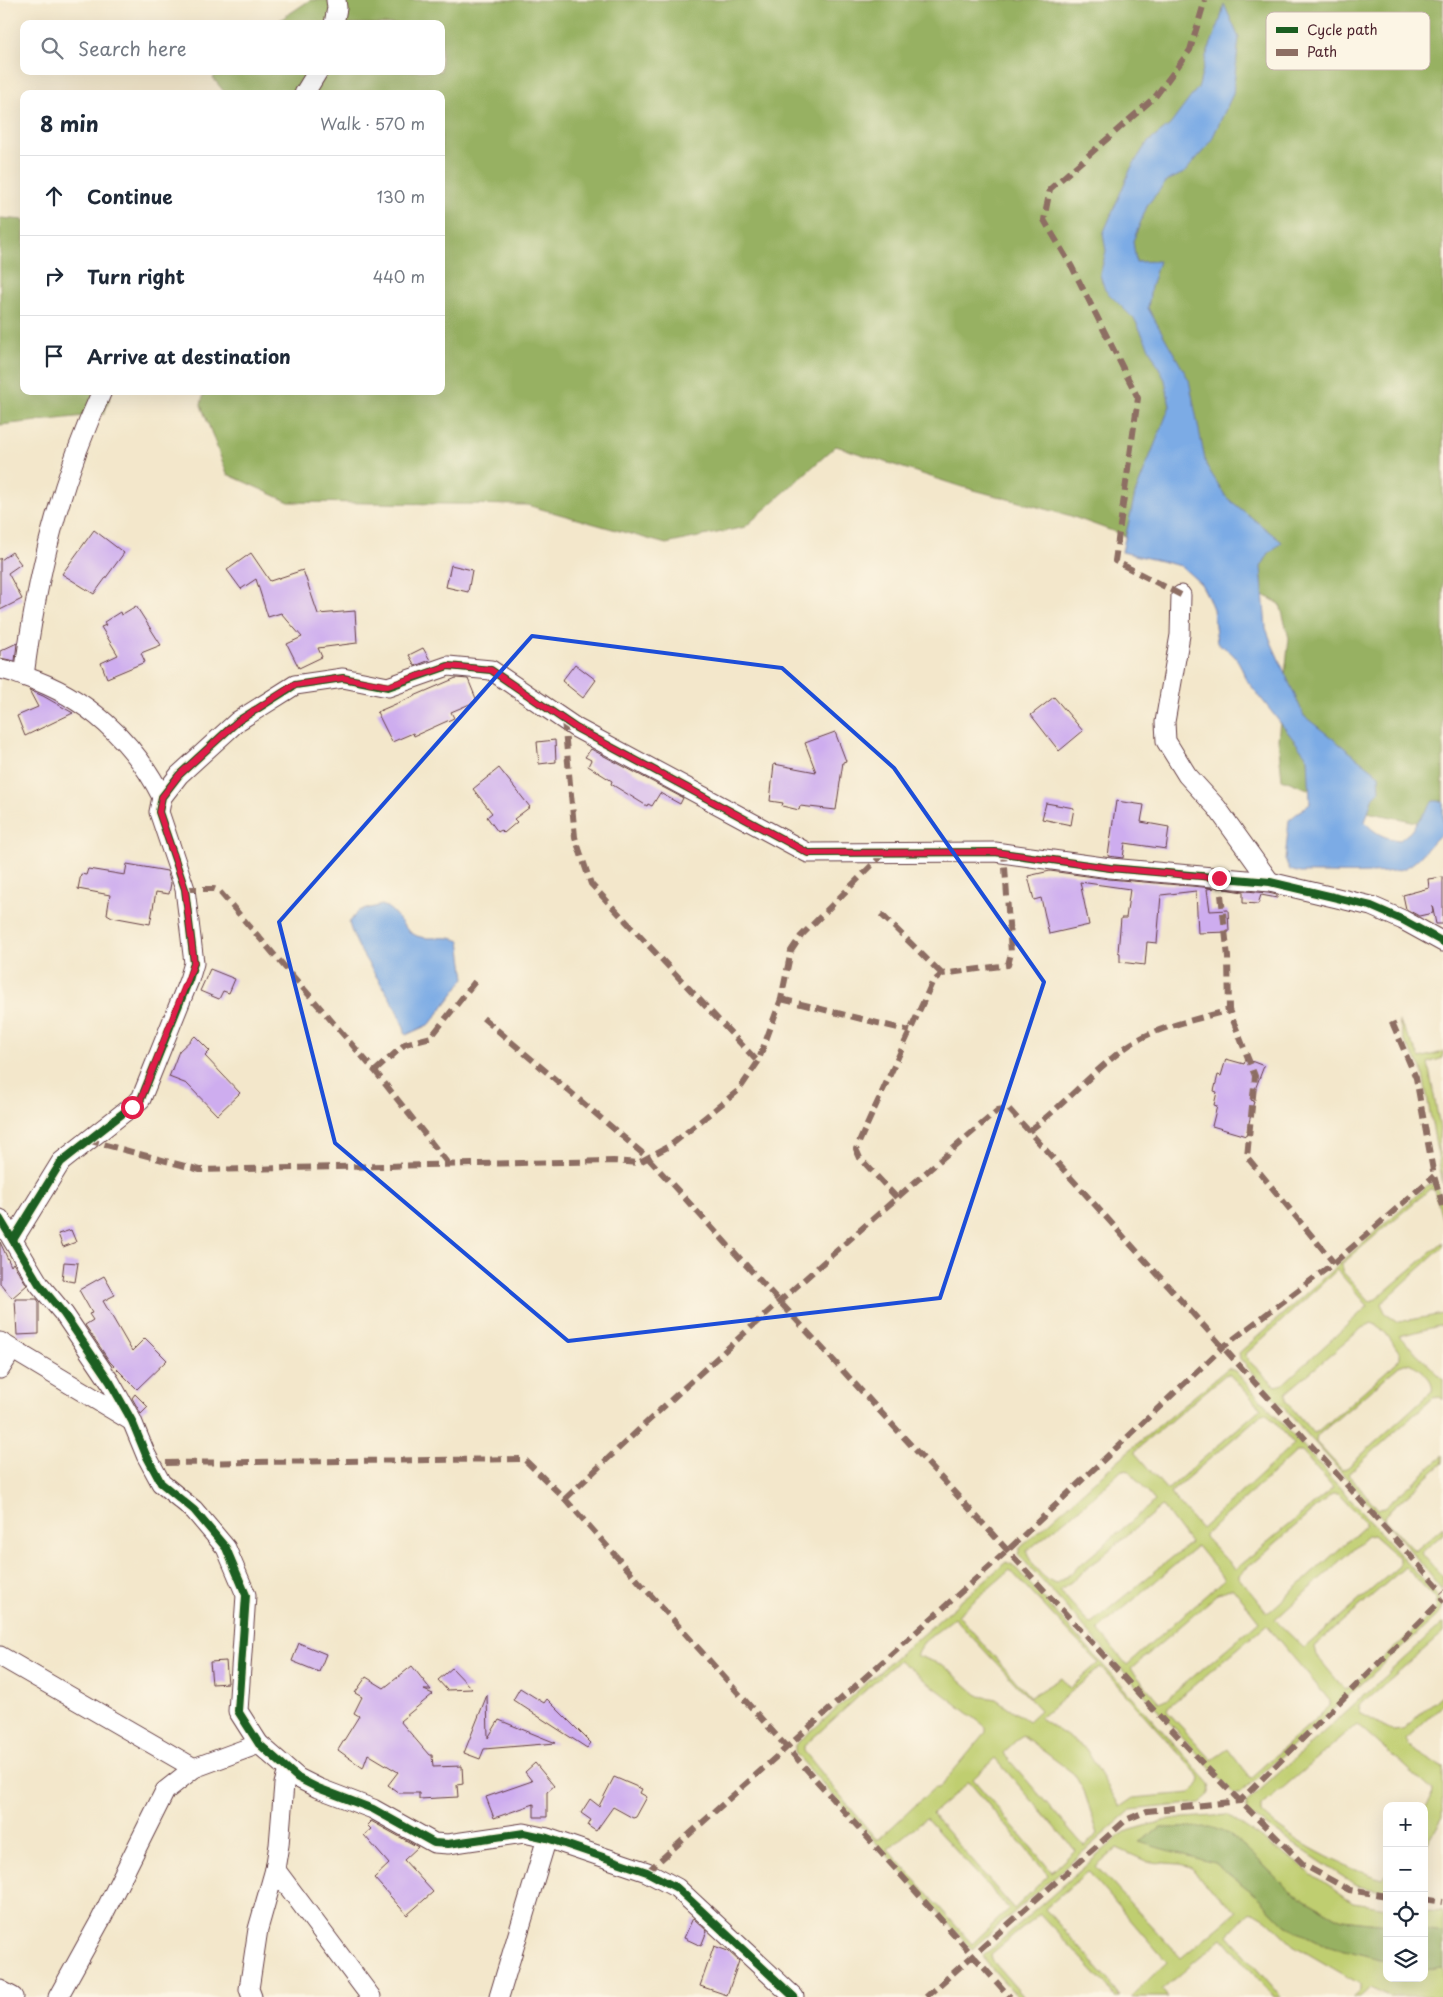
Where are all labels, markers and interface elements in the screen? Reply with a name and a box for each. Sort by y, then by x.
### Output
legend [1266,12,1430,70]
text: Cycle path [1307,19,1378,40]
search box [20,20,445,75]
icon: search [38,34,66,62]
text: Search here [78,34,187,62]
text: Path [1307,41,1337,62]
text: 8 min [40,107,99,139]
text: Walk · 570 m [320,111,425,135]
icon: ahead [40,182,68,210]
text: Continue [87,182,173,210]
text: 130 m [377,184,425,208]
icon: right [40,262,68,290]
text: Turn right [87,262,185,290]
text: 440 m [373,264,425,288]
icon: arrive [40,342,68,370]
text: Arrive at destination [87,342,291,370]
route end [1208,867,1231,890]
route start [121,1096,144,1119]
map controls [1383,1802,1428,1982]
button: + [1383,1802,1428,1847]
button: − [1383,1847,1428,1892]
button: locate [1383,1892,1428,1937]
button: layers [1383,1937,1428,1982]

